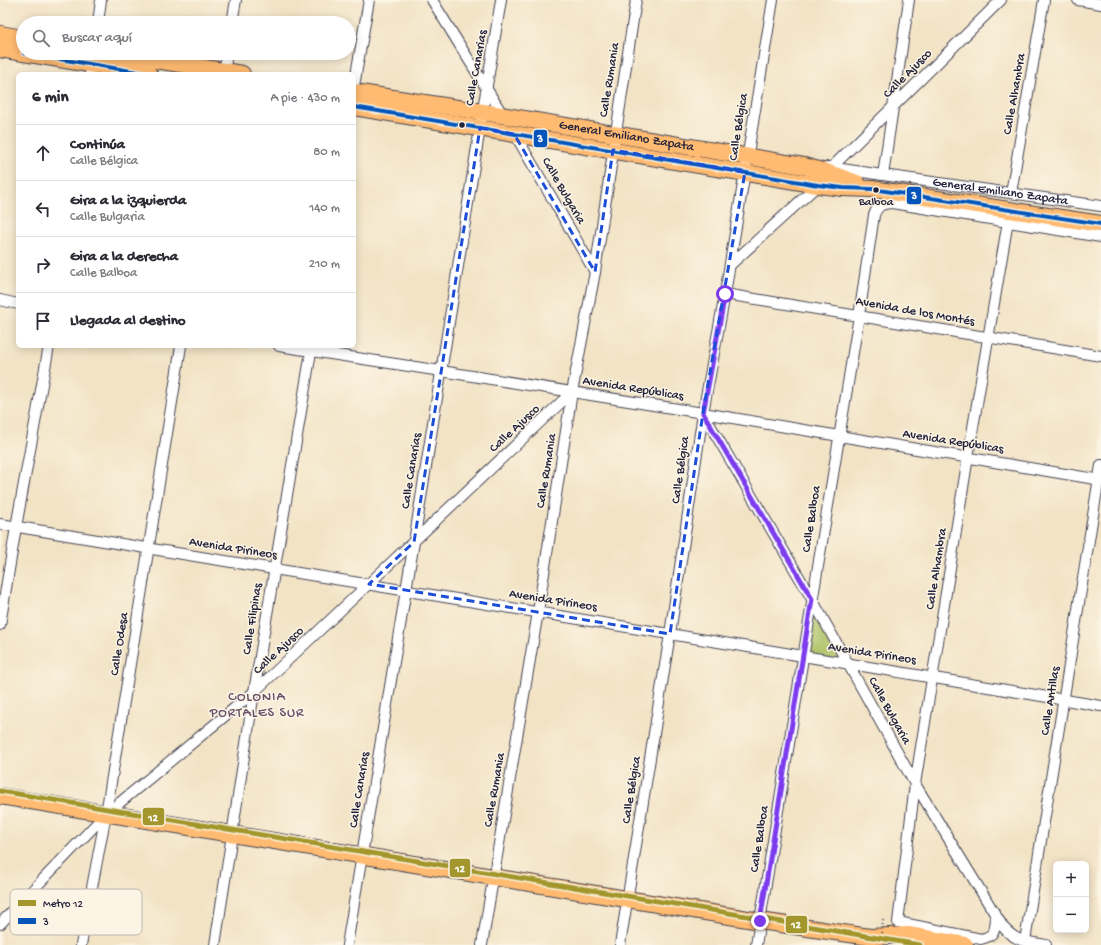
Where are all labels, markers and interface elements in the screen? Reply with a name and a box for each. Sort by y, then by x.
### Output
search box [16,16,356,60]
icon: search [30,27,52,49]
street label: Calle Canarias [463,28,491,107]
text: Buscar aquí [62,29,132,47]
street label: Calle Rumania [597,41,623,118]
street label: Calle Ajusco [880,46,936,102]
street label: Calle Alhambra [1000,51,1030,136]
text: 6 min [32,88,68,108]
text: A pie · 430 m [270,91,340,106]
street label: Calle Bélgica [726,92,752,162]
street label: General Emiliano Zapata [558,117,696,155]
unlabelled marker [457,120,467,130]
line badge: 3 [533,129,548,148]
text: 3 [536,134,543,146]
text: Continúa [70,136,125,154]
icon: ahead [32,142,54,164]
text: 80 m [313,145,340,160]
text: Calle Bélgica [70,154,138,169]
street label: Calle Bulgaria [538,155,589,228]
street label: General Emiliano Zapata [932,175,1070,209]
marker: Balboa [871,185,881,195]
line badge: 3 [906,186,922,205]
text: 3 [910,191,917,203]
text: Gira a la izquierda [70,192,186,210]
place label: Balboa [858,196,894,210]
icon: left [32,198,54,220]
text: 140 m [309,201,340,216]
text: Calle Bulgaria [70,210,145,225]
text: Gira a la derecha [70,248,178,266]
icon: right [32,254,54,276]
text: 210 m [309,257,340,272]
text: Calle Balboa [70,266,137,281]
route start [716,285,734,303]
street label: Avenida de los Montés [854,294,977,330]
icon: arrive [32,310,54,332]
text: Llegada al destino [70,312,186,330]
street label: Avenida Repúblicas [581,374,686,405]
street label: Calle Ajusco [487,402,543,456]
street label: Avenida Repúblicas [901,427,1006,458]
street label: Calle Canarias [399,431,426,510]
street label: Calle Rumania [534,432,560,509]
street label: Calle Bélgica [669,435,693,505]
street label: Calle Balboa [799,484,825,553]
street label: Calle Alhambra [923,526,951,611]
street label: Avenida Pirineos [188,535,279,564]
street label: Calle Filipinas [240,581,266,656]
street label: Avenida Pirineos [508,587,599,616]
street label: Calle Odesa [108,610,133,677]
street label: Calle Ajusco [251,624,307,678]
street label: Avenida Pirineos [827,640,918,669]
street label: Calle Antillas [1038,664,1064,736]
street label: Calle Bulgaria [864,675,914,748]
district label: COLONIA PORTALES SUR [209,689,304,722]
street label: Calle Canarias [347,750,374,829]
street label: Calle Rumania [481,751,509,828]
street label: Calle Bélgica [619,755,645,825]
street label: Calle Balboa [747,804,773,873]
line badge: 12 [142,807,165,826]
text: 12 [147,813,159,825]
line badge: 12 [449,858,471,878]
map controls [1053,861,1089,933]
button: + [1053,861,1089,897]
text: 12 [454,864,466,876]
legend [10,889,142,935]
button: − [1053,897,1089,933]
text: Metro 12 [43,899,83,911]
route end [751,912,769,930]
line badge: 12 [785,915,808,934]
text: 3 [42,917,49,929]
text: 12 [790,920,802,932]

